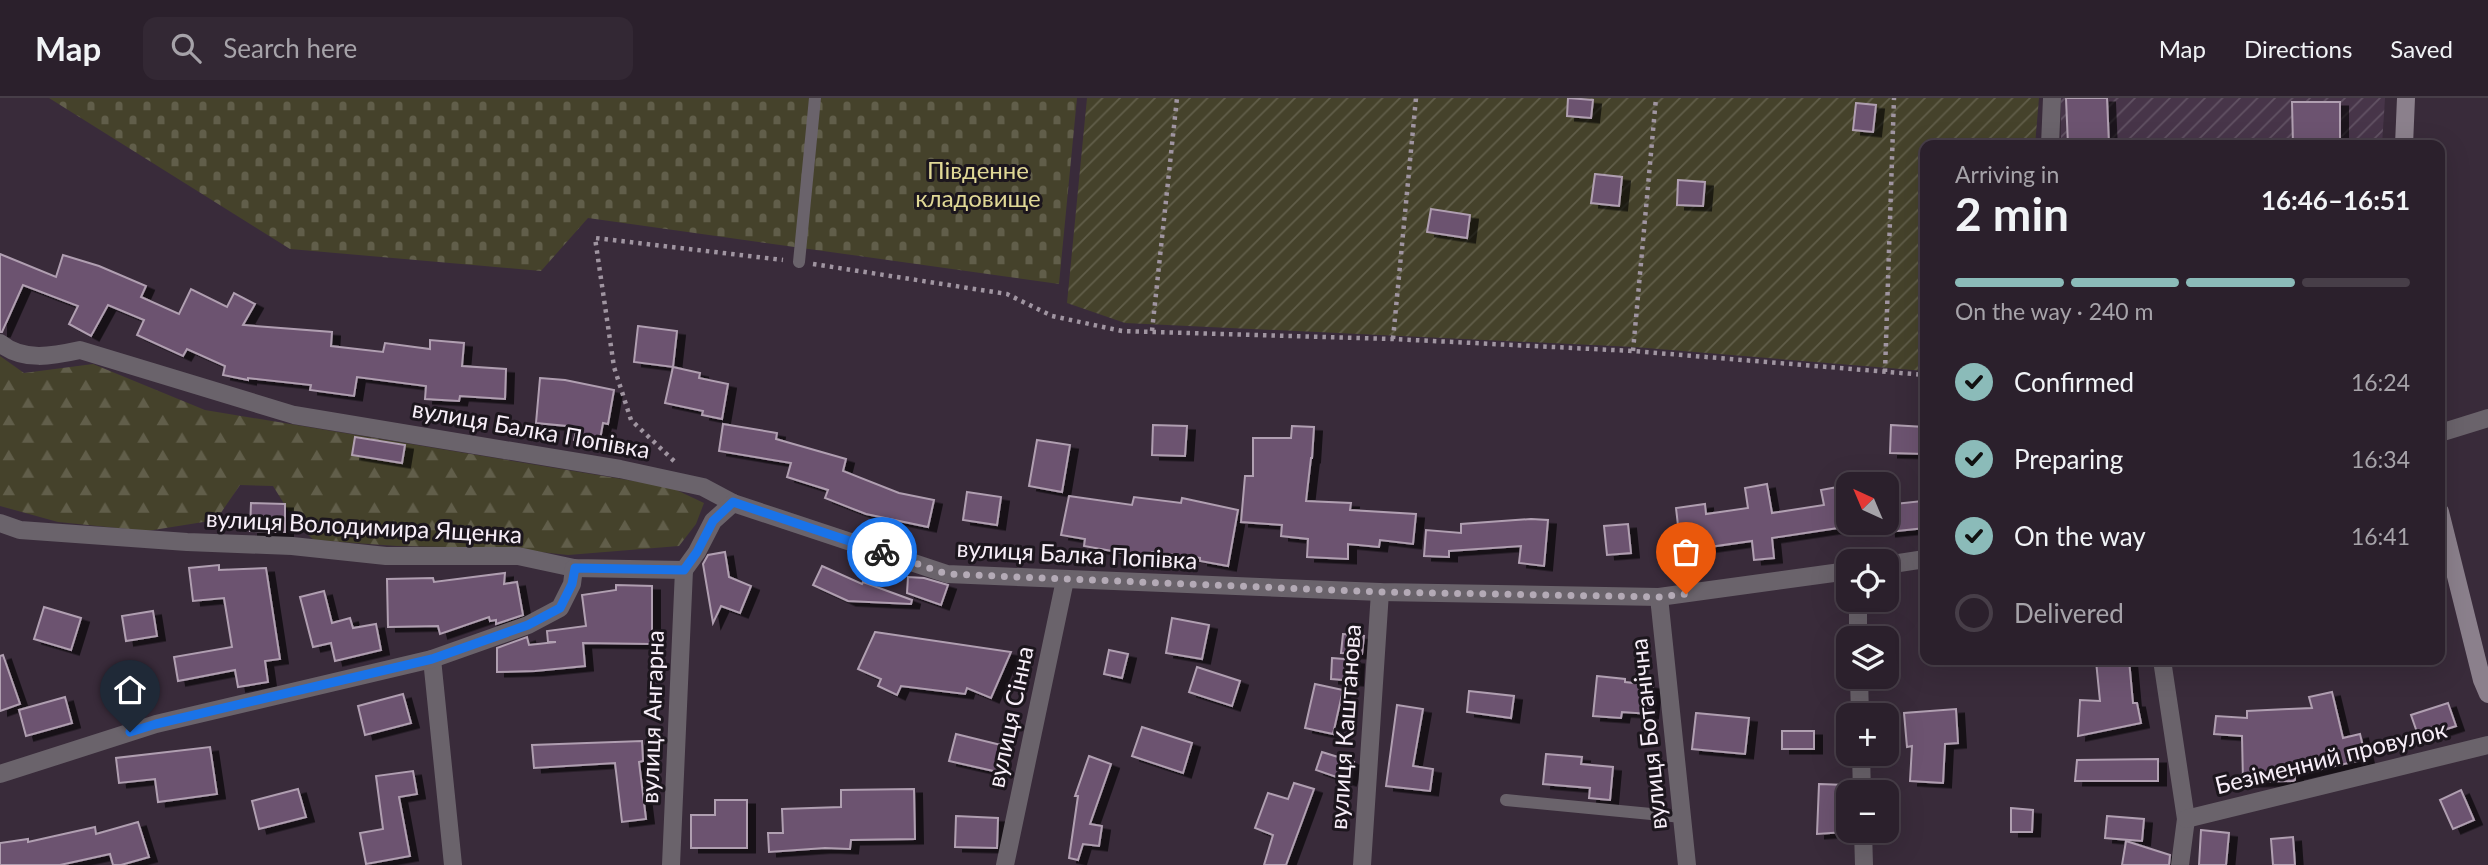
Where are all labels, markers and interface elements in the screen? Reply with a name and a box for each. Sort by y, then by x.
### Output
search box [143,17,633,80]
text: Map [35,28,101,68]
icon: search [167,29,205,67]
text: Search here [223,32,357,64]
text: Map [2159,34,2206,63]
text: Directions [2244,34,2352,63]
text: Saved [2390,34,2453,63]
park label: Південне кладовище [915,155,1041,212]
text: Arriving in [1955,160,2059,188]
text: 16:46–16:51 [2261,184,2410,216]
text: 2 min [1955,186,2069,241]
text: On the way · 240 m [1955,297,2154,325]
icon: check [1955,363,1993,401]
text: Confirmed [2014,366,2134,398]
text: 16:24 [2351,368,2410,396]
street label: вулиця Балка Попівка [410,393,652,464]
icon: check [1955,440,1993,478]
text: Preparing [2014,443,2123,475]
text: 16:34 [2351,445,2410,473]
north arrow [1836,472,1899,536]
map controls [1836,472,1899,843]
street label: вулиця Володимира Ященка [205,503,523,548]
courier [847,517,917,587]
icon: check [1955,517,1993,555]
text: On the way [2014,520,2146,552]
pin [1656,522,1716,594]
text: 16:41 [2351,522,2410,550]
icon: bike [863,533,901,571]
street label: вулиця Балка Попівка [956,533,1198,574]
icon: bag [1667,533,1705,571]
button: locate [1836,549,1899,612]
text: Delivered [2014,597,2124,629]
street label: вулиця Каштанова [1323,623,1366,831]
button: layers [1836,626,1899,689]
street label: вулиця Ангарна [634,630,669,804]
street label: вулиця Ботанічна [1623,637,1672,831]
street label: вулиця Сінна [980,643,1039,790]
pin [100,660,160,732]
icon: home [111,671,149,709]
button: + [1836,703,1899,766]
street label: Безіменний провулок [2212,714,2450,799]
button: − [1836,780,1899,843]

